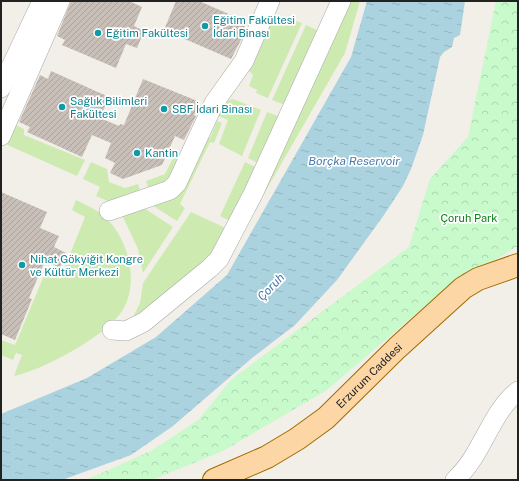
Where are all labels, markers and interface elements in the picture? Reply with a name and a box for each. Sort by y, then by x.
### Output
place label: Eğitim Fakültesi İdari Binası [213,14,295,39]
marker: Eğitim Fakültesi İdari Binası [200,21,210,31]
place label: Eğitim Fakültesi [106,27,188,39]
marker: Eğitim Fakültesi [93,28,103,38]
place label: Sağlık Bilimleri Fakültesi [70,95,147,120]
marker: Sağlık Bilimleri Fakültesi [57,102,67,112]
place label: SBF İdari Binası [172,102,252,115]
marker: SBF İdari Binası [159,104,169,114]
place label: Kantin [145,147,178,159]
marker: Kantin [132,148,142,158]
water label: Borçka Reservoir [308,154,400,168]
park label: Çoruh Park [440,212,498,225]
place label: Nihat Gökyiğit Kongre ve Kültür Merkezi [30,253,143,278]
marker: Nihat Gökyiğit Kongre ve Kültür Merkezi [17,260,27,270]
water label: Çoruh [255,270,288,304]
street label: Erzurum Caddesi [334,341,404,410]

